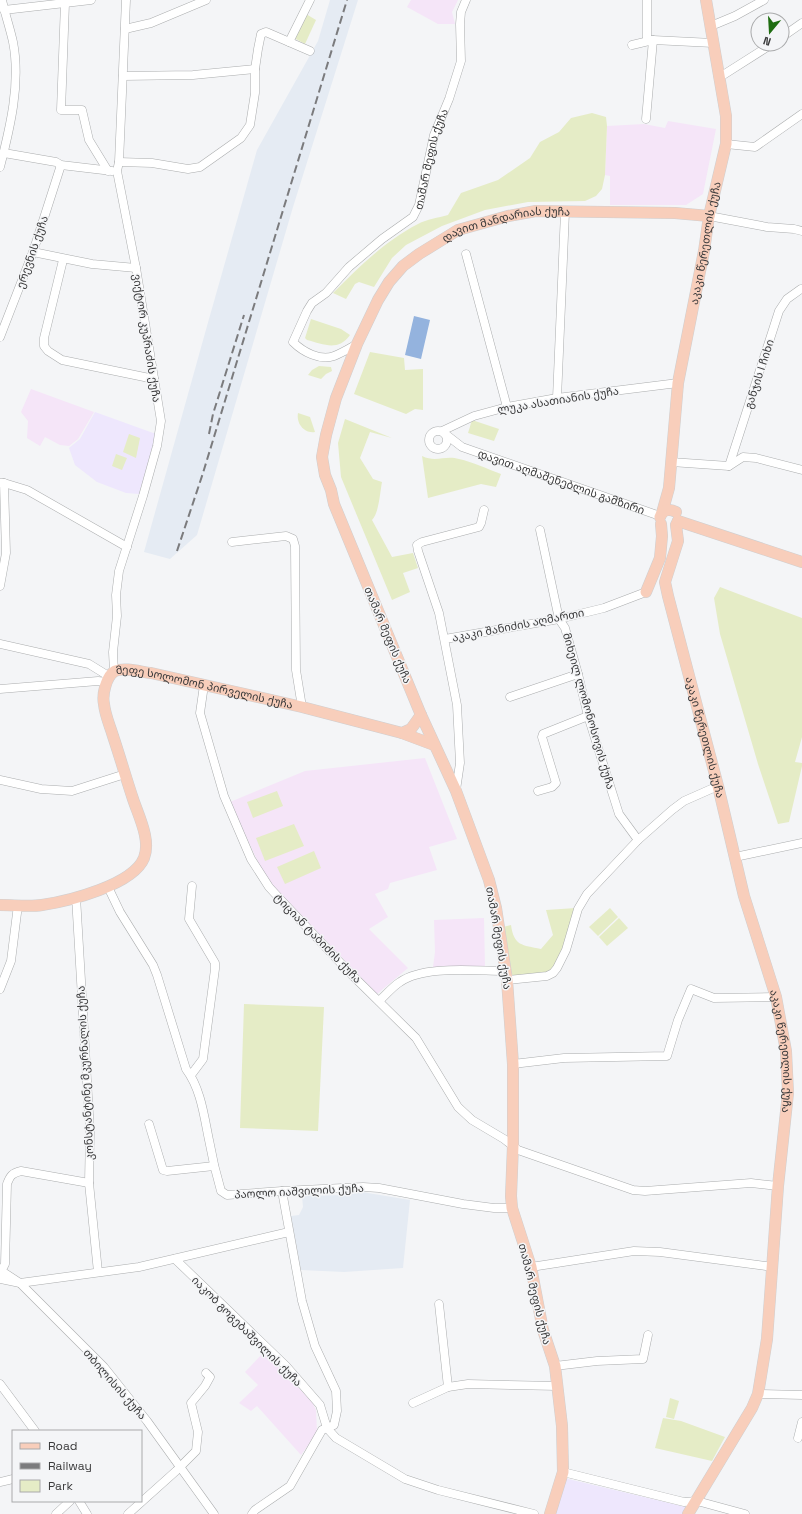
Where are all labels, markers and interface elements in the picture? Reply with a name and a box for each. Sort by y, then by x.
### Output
north arrow [750,12,790,52]
text: N [761,34,773,49]
street label: თამარ მეფის ქუჩა [411,107,451,211]
street label: აკაკი წერეთლის ქუჩა [687,180,724,306]
street label: დავით მანდარიას ქუჩა [439,204,570,245]
street label: ერევნის ქუჩა [13,214,51,290]
street label: ვიქტორ კუპრაძის ქუჩა [130,273,164,403]
street label: განჯის I ჩიხი [741,337,777,411]
street label: ლუკა ასათიანის ქუჩა [496,384,620,416]
street label: დავით აღმაშენებლის გამზირი [476,446,647,517]
street label: თამარ მეფის ქუჩა [361,584,415,686]
street label: აკაკი შანიძის აღმართი [451,605,585,645]
street label: მიხეილ ლომონოსოვის ქუჩა [560,631,618,791]
street label: მეფე სოლომონ პირველის ქუჩა [114,662,294,712]
street label: აკაკი წერეთლის ქუჩა [682,675,728,799]
street label: თამარ მეფის ქუჩა [483,886,515,990]
street label: ტიციან ტაბიძის ქუჩა [271,890,365,986]
street label: კონსტანტინე მკურნალის ქუჩა [73,985,97,1161]
street label: აკაკი წერეთლის ქუჩა [767,987,795,1114]
street label: პაოლო იაშვილის ქუჩა [234,1181,364,1201]
street label: თამარ მეფის ქუჩა [516,1242,554,1346]
street label: იაკობ გოგებაშვილის ქუჩა [189,1273,305,1389]
street label: თბილისის ქუჩა [80,1346,150,1422]
legend [12,1430,142,1502]
text: Road [48,1438,77,1454]
text: Railway [48,1458,92,1474]
text: Park [48,1478,73,1494]

